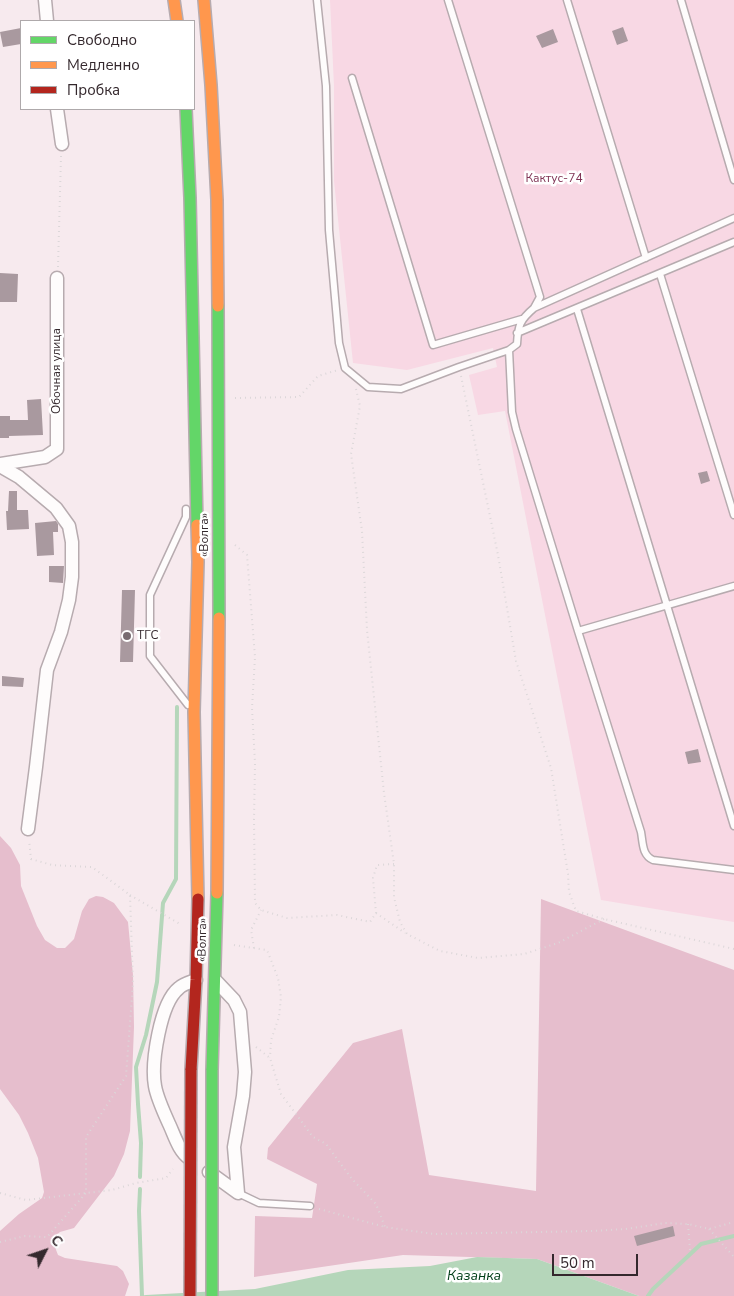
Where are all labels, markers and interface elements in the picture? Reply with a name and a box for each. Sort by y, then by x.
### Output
legend [20,20,195,110]
text: Свободно [67,30,137,50]
text: Медленно [67,55,140,75]
text: Пробка [67,80,120,100]
park label: Кактус-74 [525,172,583,186]
street label: Обочная улица [50,328,64,414]
street label: «Волга» [198,513,212,557]
place label: ТГС [137,629,159,643]
marker: ТГС [121,630,133,642]
street label: «Волга» [195,918,211,962]
north arrow [20,1226,70,1276]
text: С [46,1231,67,1251]
scale bar [554,1244,640,1276]
text: 50 m [560,1253,595,1273]
water label: Казанка [447,1269,501,1285]

